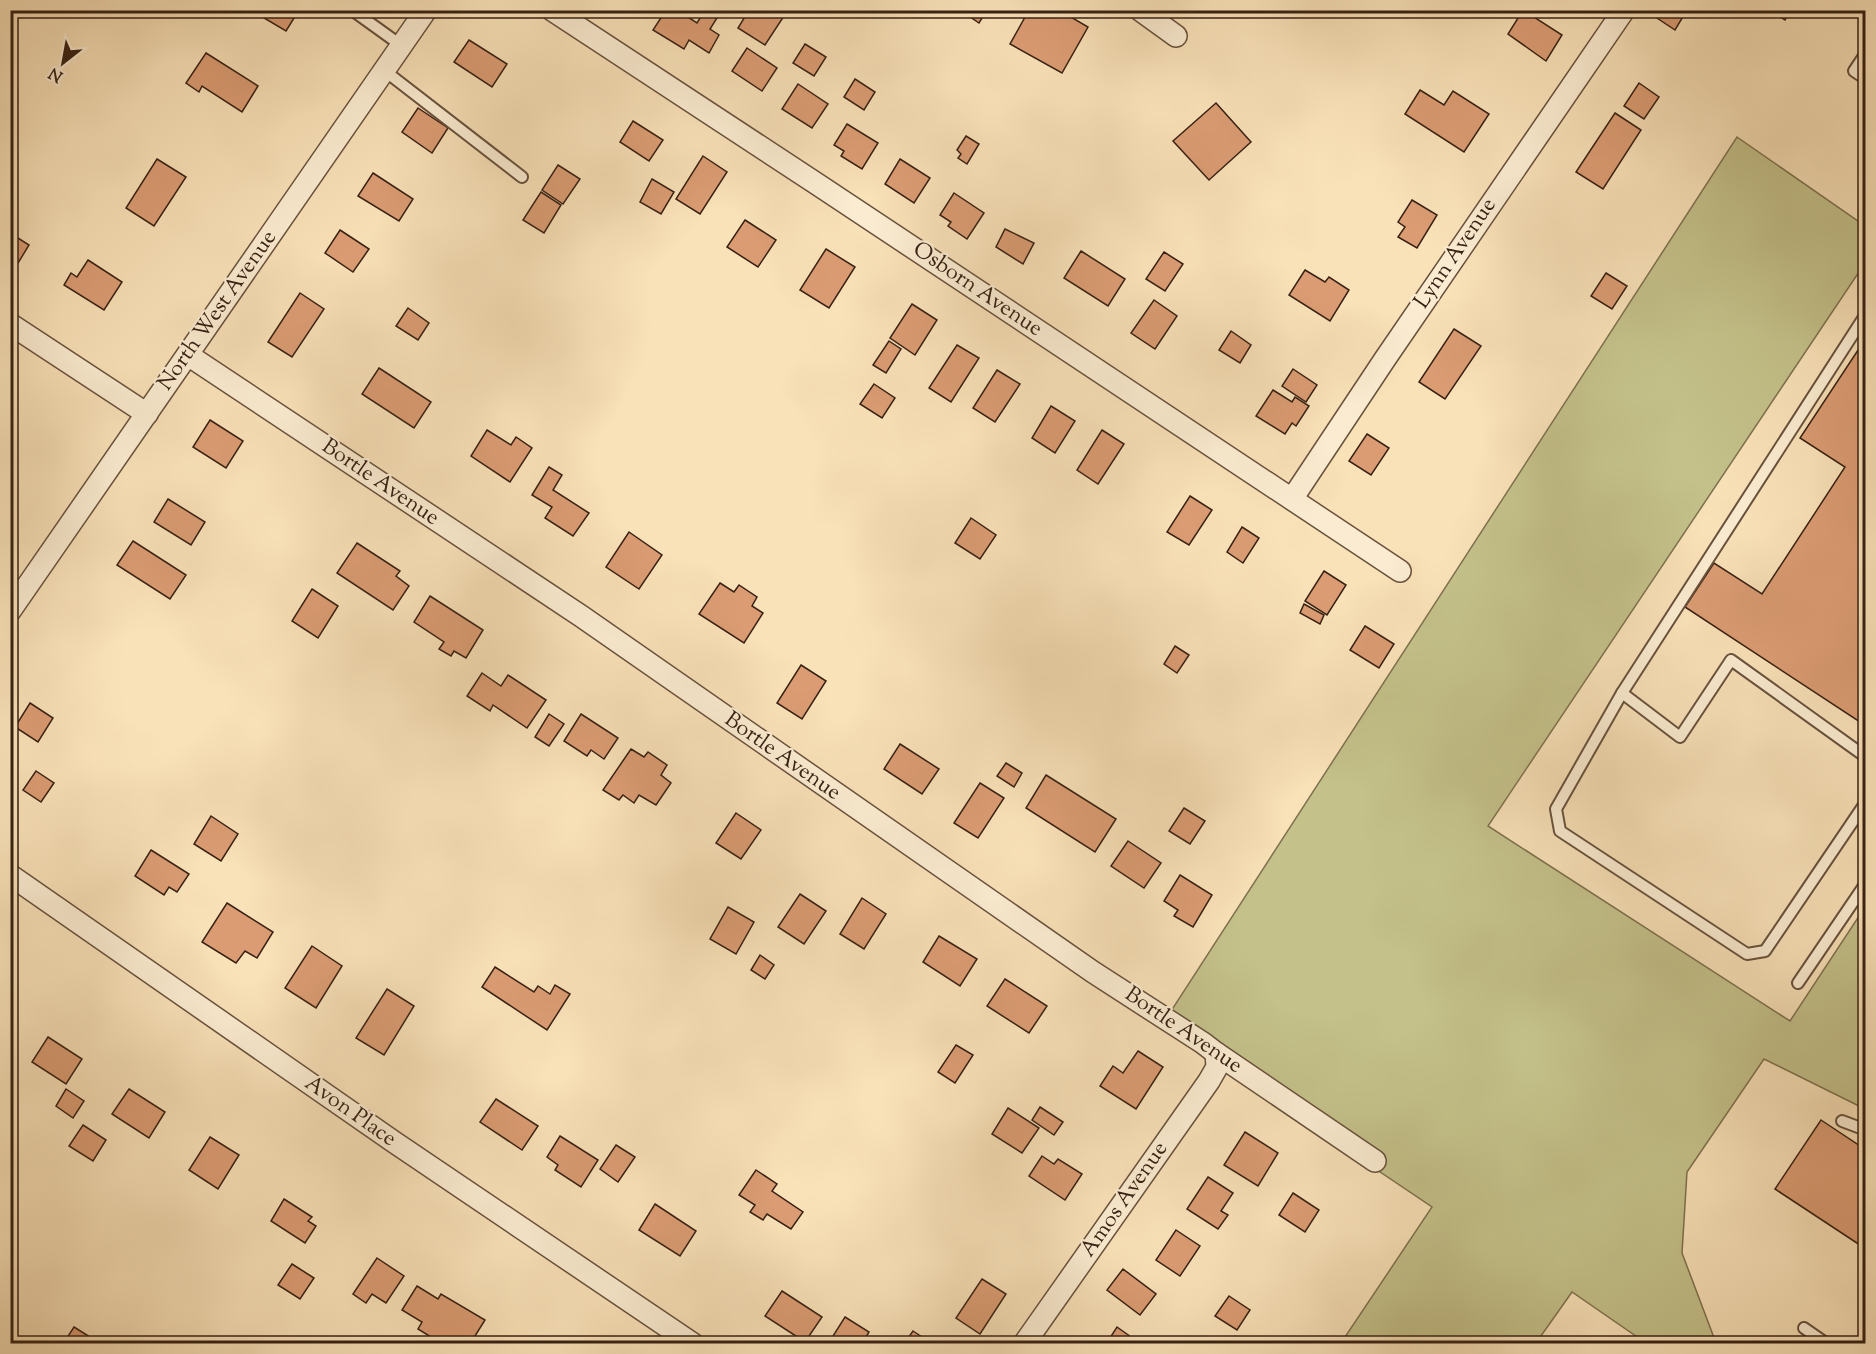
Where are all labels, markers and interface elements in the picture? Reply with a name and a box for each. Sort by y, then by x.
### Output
north arrow [33,33,93,93]
text: N [45,60,68,87]
street label: Lynn Avenue [1407,192,1505,316]
street label: North West Avenue [151,224,285,398]
street label: Osborn Avenue [906,235,1048,345]
street label: Bortle Avenue [315,432,445,534]
street label: Bortle Avenue [717,705,847,809]
street label: Bortle Avenue [1118,980,1248,1082]
street label: Avon Place [297,1069,403,1155]
street label: Amos Avenue [1073,1136,1177,1264]

